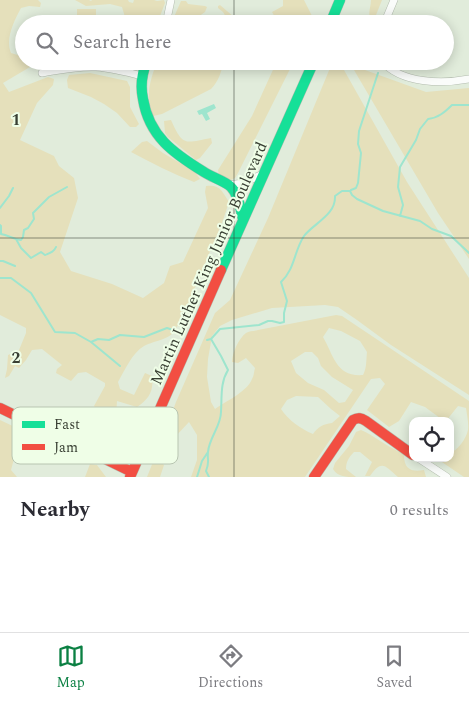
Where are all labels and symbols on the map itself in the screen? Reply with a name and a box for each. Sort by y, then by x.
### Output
text: 1 [12,108,20,132]
street label: Martin Luther King Junior Boulevard [144,138,274,389]
text: 2 [12,346,21,370]
legend [12,407,178,464]
text: Fast [54,414,80,435]
text: Jam [54,437,78,458]

